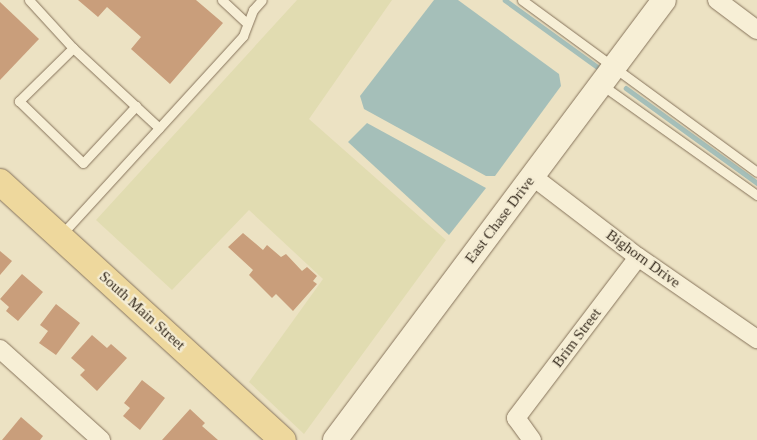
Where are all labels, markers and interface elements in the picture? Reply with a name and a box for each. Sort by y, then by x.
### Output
street label: East Chase Drive [461,173,539,267]
street label: Bighorn Drive [602,226,684,292]
street label: South Main Street [95,268,189,354]
street label: Brim Street [549,305,605,371]

